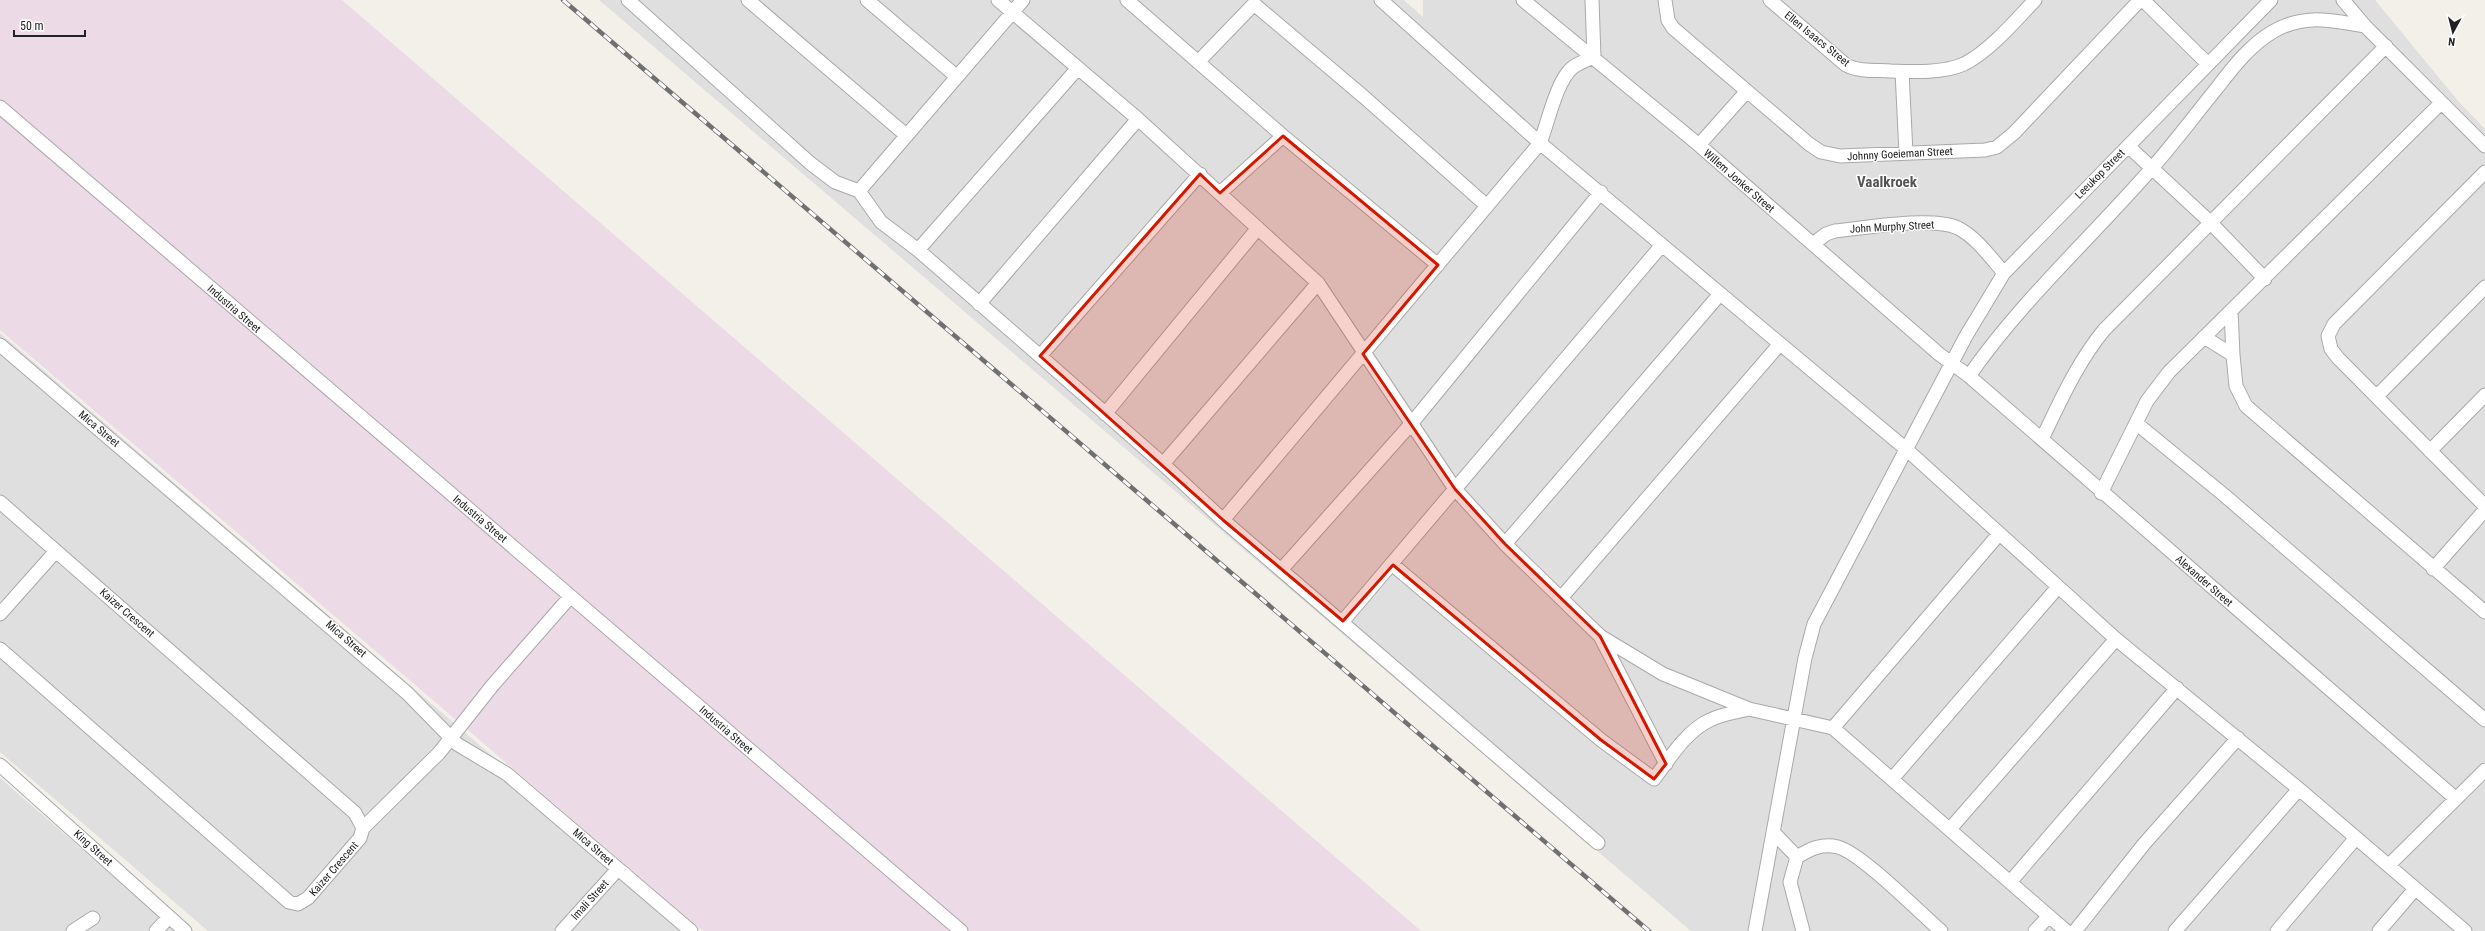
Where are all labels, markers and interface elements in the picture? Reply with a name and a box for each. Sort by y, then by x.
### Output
street label: Ellen Isaacs Street [1782,9,1852,69]
scale bar [14,12,85,38]
north arrow [2433,12,2473,52]
text: 50 m [20,19,44,33]
text: N [2447,35,2456,48]
street label: Johnny Goeieman Street [1847,145,1953,163]
street label: Leeukop Street [2072,146,2128,202]
street label: Willem Jonker Street [1701,147,1777,215]
district label: Vaalkroek [1857,173,1918,191]
street label: John Murphy Street [1849,218,1935,236]
street label: Industria Street [205,282,263,336]
street label: Mica Street [76,408,122,450]
street label: Industria Street [450,493,510,545]
street label: Alexander Street [2173,553,2235,609]
street label: Kaizer Crescent [97,586,157,640]
street label: Mica Street [323,618,369,660]
street label: Industria Street [697,703,755,757]
street label: Mica Street [570,826,616,868]
street label: King Street [71,827,115,869]
street label: Kaizer Crescent [307,839,361,899]
street label: Imali Street [569,877,611,923]

